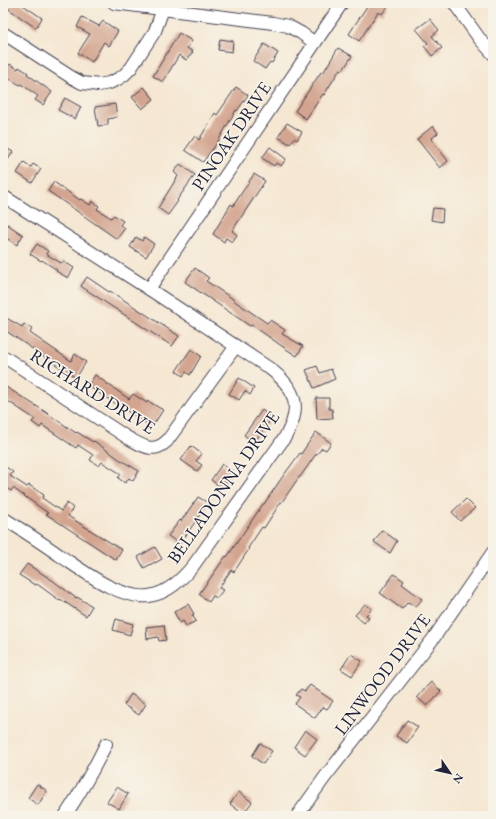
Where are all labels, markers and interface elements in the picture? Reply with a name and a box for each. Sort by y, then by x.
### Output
street label: PINOAK DRIVE [186,77,276,195]
street label: RICHARD DRIVE [26,343,160,439]
street label: BELLADONNA DRIVE [162,406,284,568]
street label: LINWOOD DRIVE [329,609,435,739]
north arrow [430,753,470,793]
text: N [450,771,467,786]

